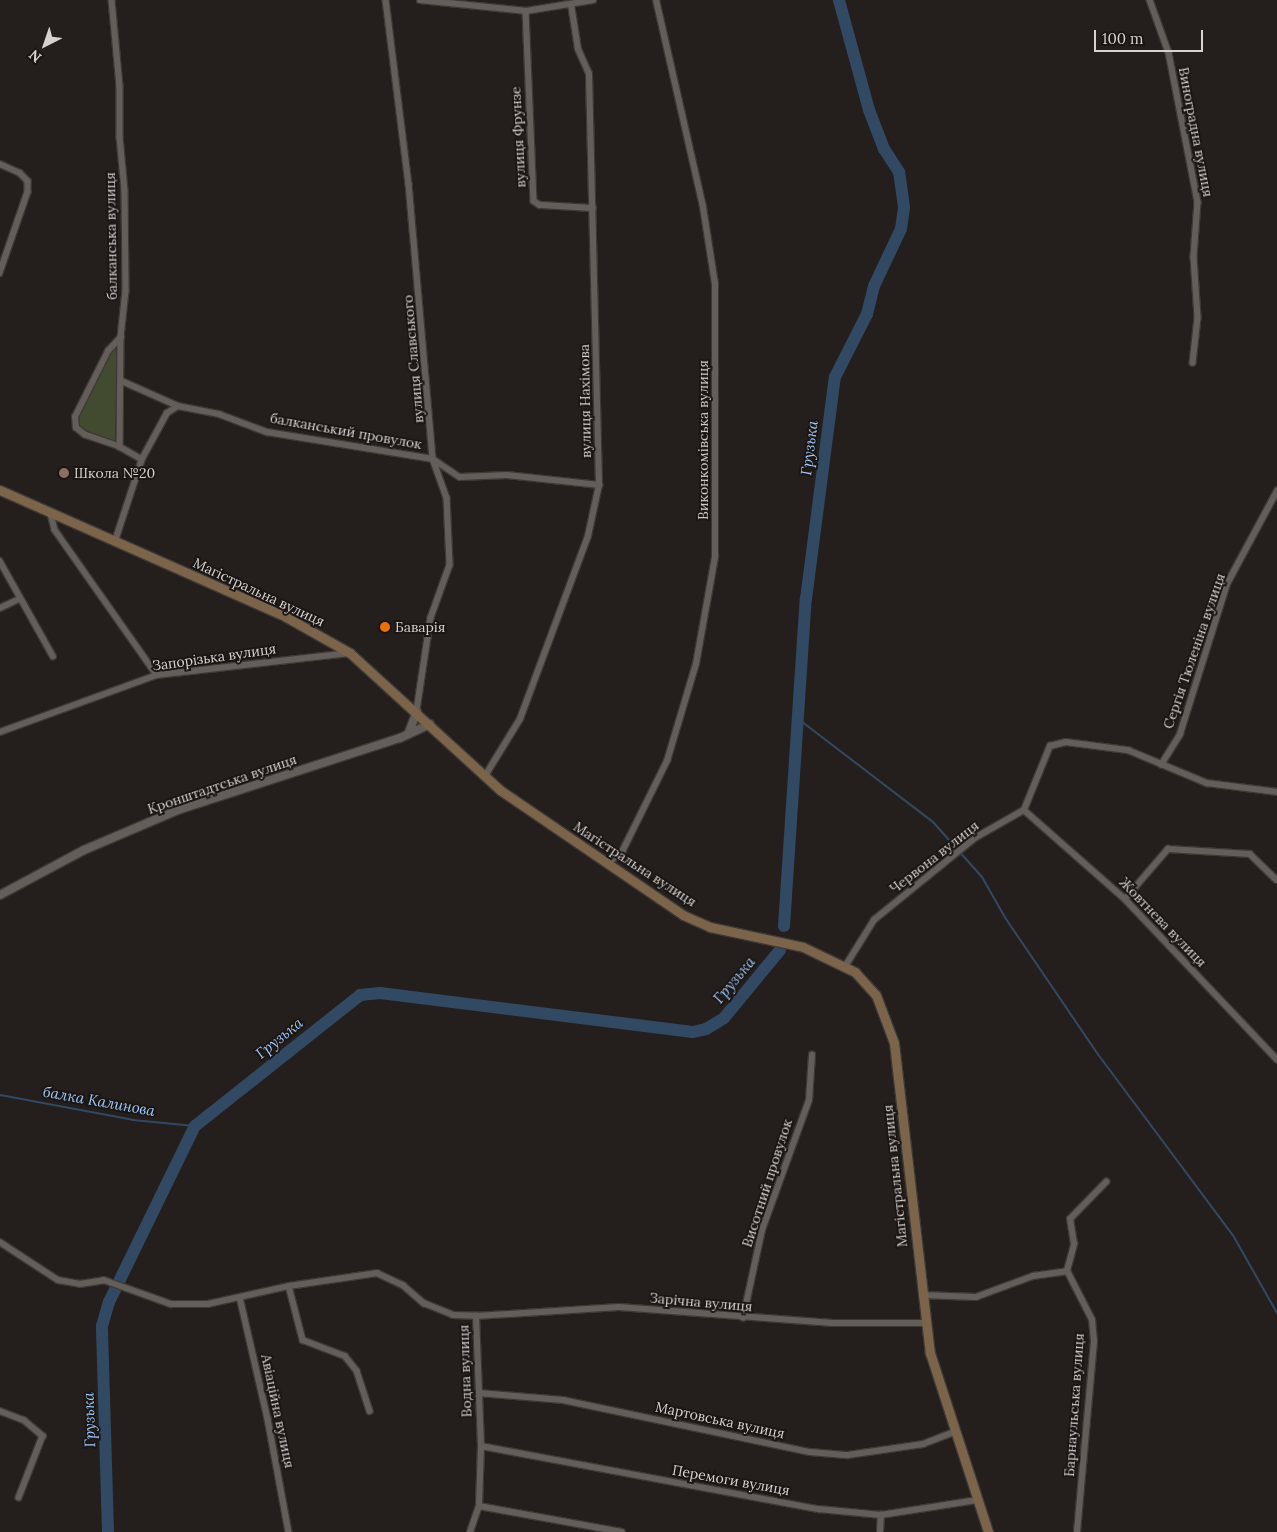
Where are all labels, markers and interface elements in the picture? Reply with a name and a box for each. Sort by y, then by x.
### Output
north arrow [20,20,70,70]
scale bar [1097,20,1206,52]
text: 100 m [1102,29,1143,48]
text: N [25,46,45,67]
street label: Виноградна вулиця [1175,66,1217,198]
street label: вулиця Фрунзе [507,86,529,188]
street label: балканська вулиця [101,172,121,300]
street label: вулиця Славського [399,294,427,424]
street label: вулиця Нахімова [576,344,594,458]
street label: Виконкомівська вулиця [695,360,711,520]
street label: балканський провулок [269,409,423,453]
water label: Грузька [797,420,821,476]
place label: Школа №20 [74,465,155,481]
marker: Школа №20 [58,467,70,479]
street label: Магістральна вулиця [191,554,327,630]
street label: Сергія Тюленіна вулиця [1159,571,1229,731]
place label: Баварія [395,619,445,635]
marker: Баварія [379,621,391,633]
street label: Запорізька вулиця [151,640,277,674]
street label: Кронштадтська вулиця [145,751,299,817]
street label: Червона вулиця [886,817,982,897]
street label: Магістральна вулиця [570,818,700,910]
street label: Жовтнева вулиця [1116,874,1210,970]
water label: Грузька [709,953,759,1007]
water label: Грузька [252,1014,306,1062]
water label: балка Калинова [42,1082,156,1120]
street label: Магістральна вулиця [879,1104,911,1248]
street label: Висотний провулок [738,1117,796,1249]
street label: Зарічна вулиця [649,1289,753,1315]
street label: Водна вулиця [455,1324,475,1418]
street label: Барнаульська вулиця [1061,1333,1087,1477]
street label: Авіаційна вулиця [258,1352,298,1470]
water label: Грузька [79,1392,99,1448]
street label: Мартовська вулиця [654,1398,786,1442]
street label: Перемоги вулиця [671,1461,791,1499]

